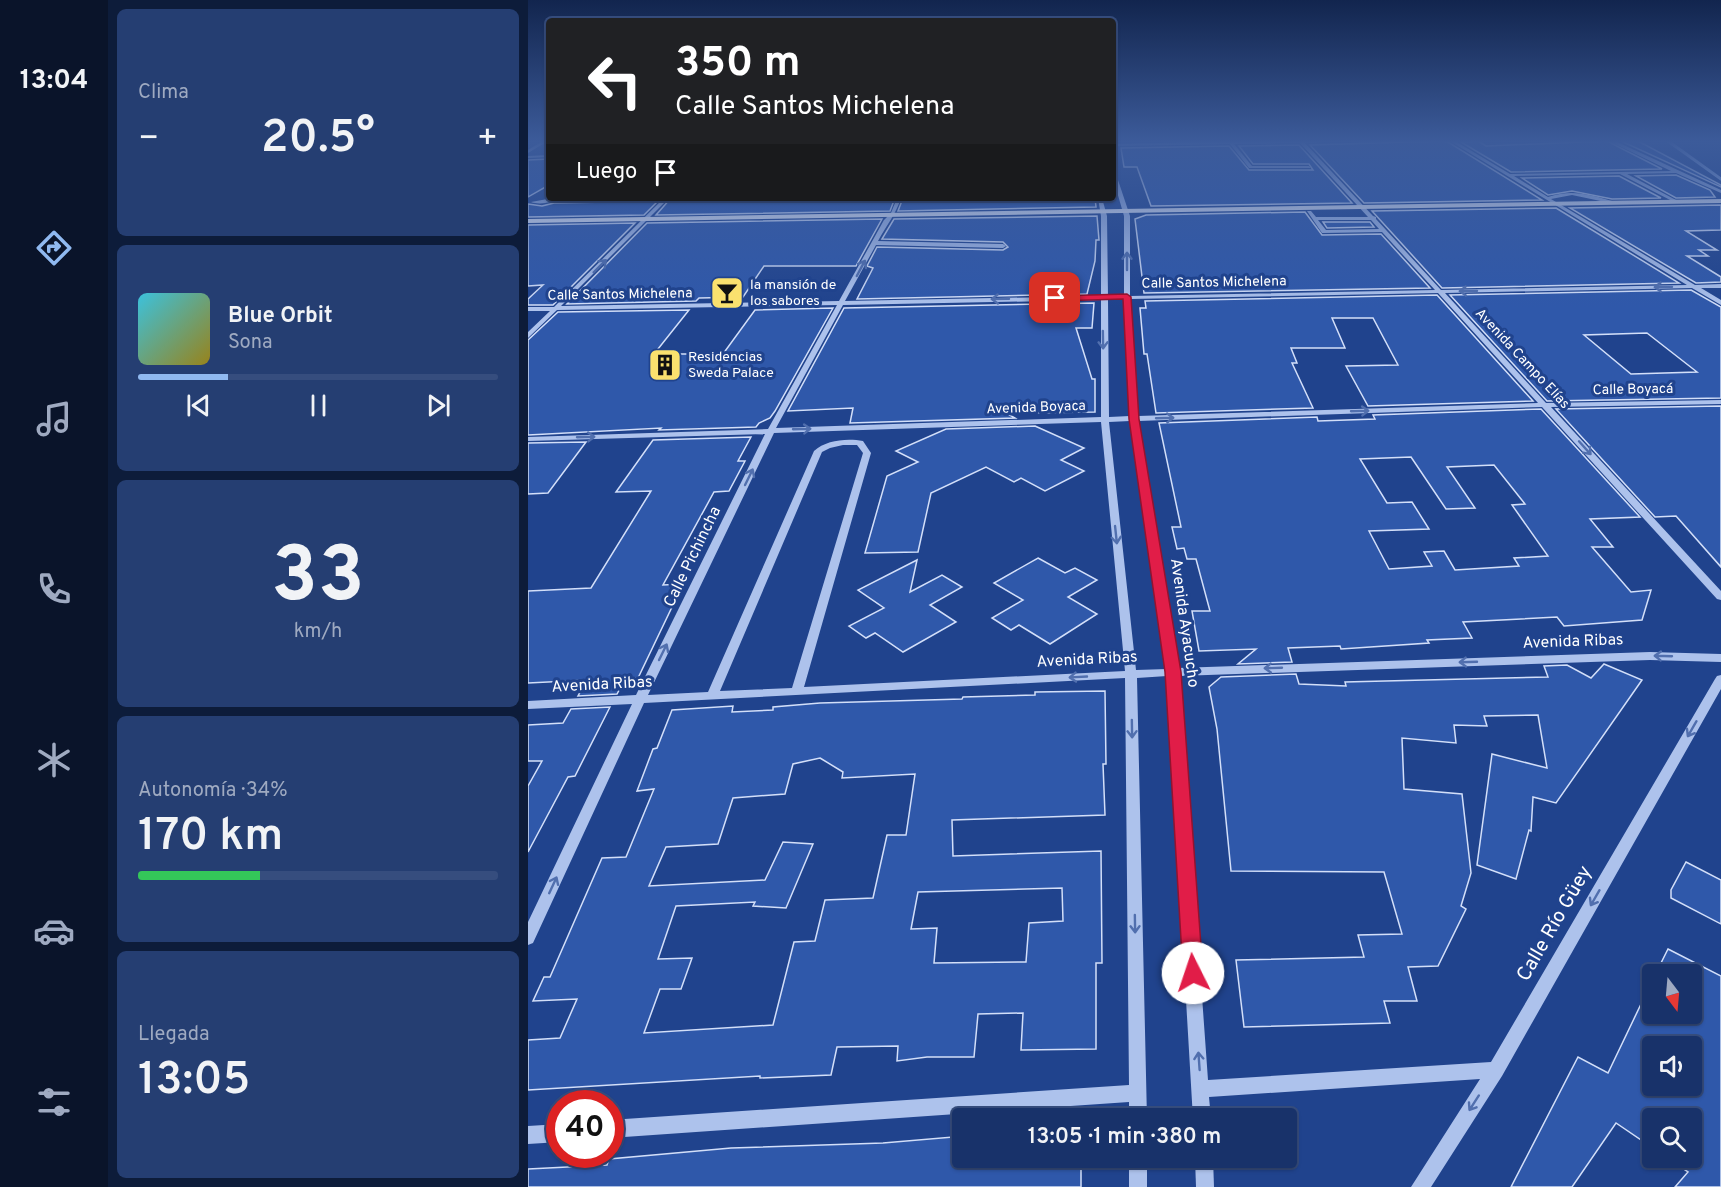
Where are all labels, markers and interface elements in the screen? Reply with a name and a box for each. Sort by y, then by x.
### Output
text: 350 m [675,38,801,91]
icon: left [576,42,654,120]
text: 13:04 [20,64,88,98]
text: Clima [138,80,189,106]
text: Calle Santos Michelena [675,90,955,124]
text: 20.5° [261,111,375,168]
text: − [138,119,159,161]
text: + [477,119,498,161]
icon: arrive [649,156,682,189]
text: Luego [576,159,637,186]
icon: directions [33,227,75,269]
one-way arrow [1121,251,1133,271]
one-way arrow [593,259,608,273]
one-way arrow [855,260,867,277]
pin [1029,272,1080,323]
street label: Calle Santos Michelena [1141,273,1287,293]
bar icon: la mansión de los sabores [709,275,745,311]
place label: la mansión de los sabores [750,277,836,310]
icon: arrive [1038,281,1071,314]
one-way arrow [1653,281,1673,292]
street label: Calle Santos Michelena [547,285,693,305]
one-way arrow [1458,285,1478,296]
one-way arrow [990,293,1010,305]
text: Blue Orbit [228,303,333,330]
street label: Avenida Campo Elías [1471,305,1573,413]
text: Sona [228,330,273,356]
one-way arrow [1097,330,1109,350]
building icon: Residencias Sweda Palace [647,347,683,383]
place label: Residencias Sweda Palace [688,349,774,382]
street label: Calle Boyacá [1593,381,1673,399]
icon: previous [182,389,215,422]
icon: pause [302,389,335,422]
icon: next [422,389,455,422]
icon: music [33,398,75,440]
street label: Avenida Boyaca [986,398,1086,418]
one-way arrow [1350,405,1370,417]
one-way arrow [1155,412,1175,423]
one-way arrow [792,423,812,435]
one-way arrow [576,431,596,442]
one-way arrow [1578,440,1592,455]
one-way arrow [743,468,755,486]
street label: Calle Pichincha [660,503,726,611]
one-way arrow [1111,524,1122,544]
text: 33 [271,530,365,629]
street label: Avenida Ayacucho [1165,557,1203,689]
icon: phone [33,568,75,610]
text: km/h [294,619,342,645]
street label: Avenida Ribas [1522,630,1624,654]
one-way arrow [658,643,670,661]
street label: Avenida Ribas [1036,647,1138,673]
one-way arrow [1653,650,1673,662]
one-way arrow [1458,656,1478,667]
one-way arrow [1263,663,1283,674]
one-way arrow [1068,671,1088,682]
street label: Avenida Ribas [551,672,653,698]
one-way arrow [1126,718,1137,738]
one-way arrow [1686,720,1698,737]
icon: climate [33,739,75,781]
text: Autonomía · 34% [138,778,288,804]
text: 170 km [138,809,283,866]
street label: Calle Río Güey [1511,861,1599,987]
one-way arrow [547,877,559,895]
one-way arrow [1588,889,1600,906]
icon: car [33,910,75,952]
one-way arrow [1129,913,1141,933]
position arrow [1161,941,1225,1005]
north arrow [1642,964,1702,1024]
map controls [1642,964,1702,1168]
text: Llegada [138,1022,210,1048]
button: sound [1642,1036,1702,1096]
one-way arrow [1193,1051,1204,1071]
text: 13:05 [138,1053,250,1110]
icon: filters [33,1081,75,1123]
speed limit sign: 40 [546,1090,624,1168]
one-way arrow [1468,1094,1481,1111]
button: search [1642,1108,1702,1168]
text: 13:05 · 1 min · 380 m [1028,1124,1221,1151]

